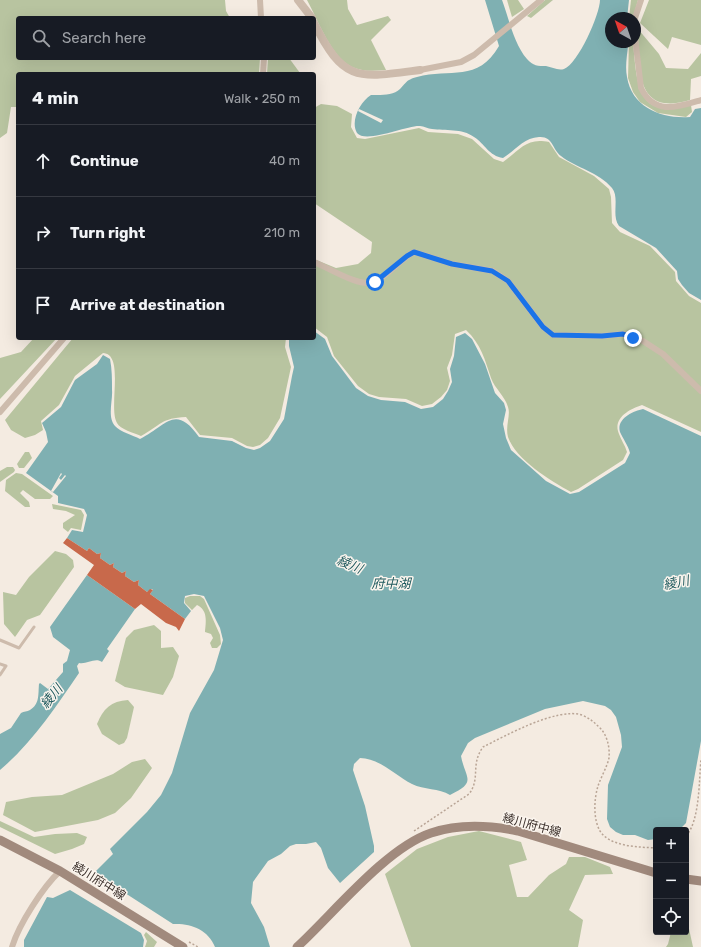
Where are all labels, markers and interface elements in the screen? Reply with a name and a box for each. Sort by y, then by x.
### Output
north arrow [605,12,641,48]
search box [16,16,316,60]
icon: search [30,27,52,49]
text: Search here [62,29,146,47]
text: 4 min [32,88,79,108]
text: Walk · 250 m [224,91,300,106]
icon: ahead [32,150,54,172]
text: Continue [70,152,139,170]
text: 40 m [269,153,300,168]
icon: right [32,222,54,244]
text: Turn right [70,224,145,242]
text: 210 m [264,225,300,240]
route start [366,273,384,291]
icon: arrive [32,294,54,316]
text: Arrive at destination [70,296,225,314]
route end [624,329,642,347]
water label: 綾川 [335,552,367,577]
water label: 綾川 [662,572,692,592]
water label: 府中湖 [371,576,412,591]
water label: 綾川 [37,680,67,711]
street label: 綾川府中線 [501,810,563,840]
map controls [653,827,689,935]
button: + [653,827,689,863]
street label: 綾川府中線 [70,859,128,903]
button: − [653,863,689,899]
button: locate [653,899,689,935]

